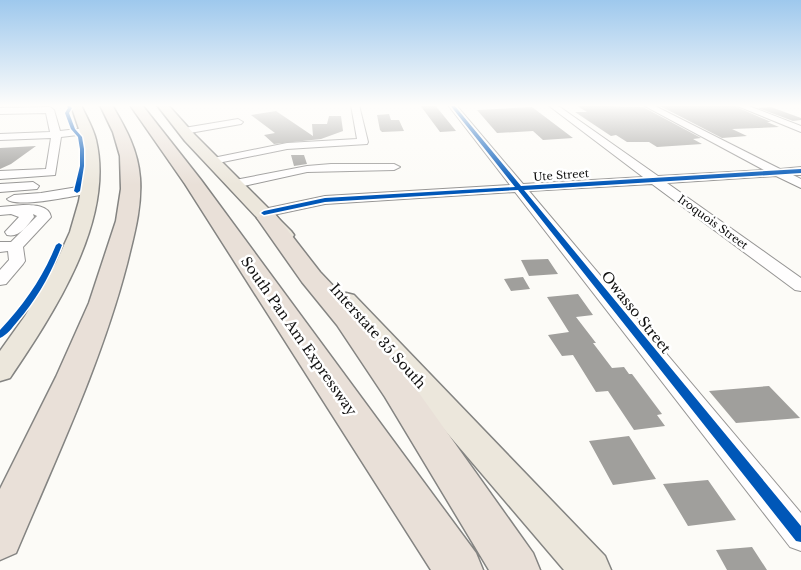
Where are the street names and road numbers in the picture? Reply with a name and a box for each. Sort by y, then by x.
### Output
street label: Ute Street [533,166,590,184]
street label: Iroquois Street [675,192,752,253]
street label: South Pan Am Expressway [237,253,361,419]
street label: Owasso Street [597,267,675,357]
street label: Interstate 35 South [326,280,430,393]

